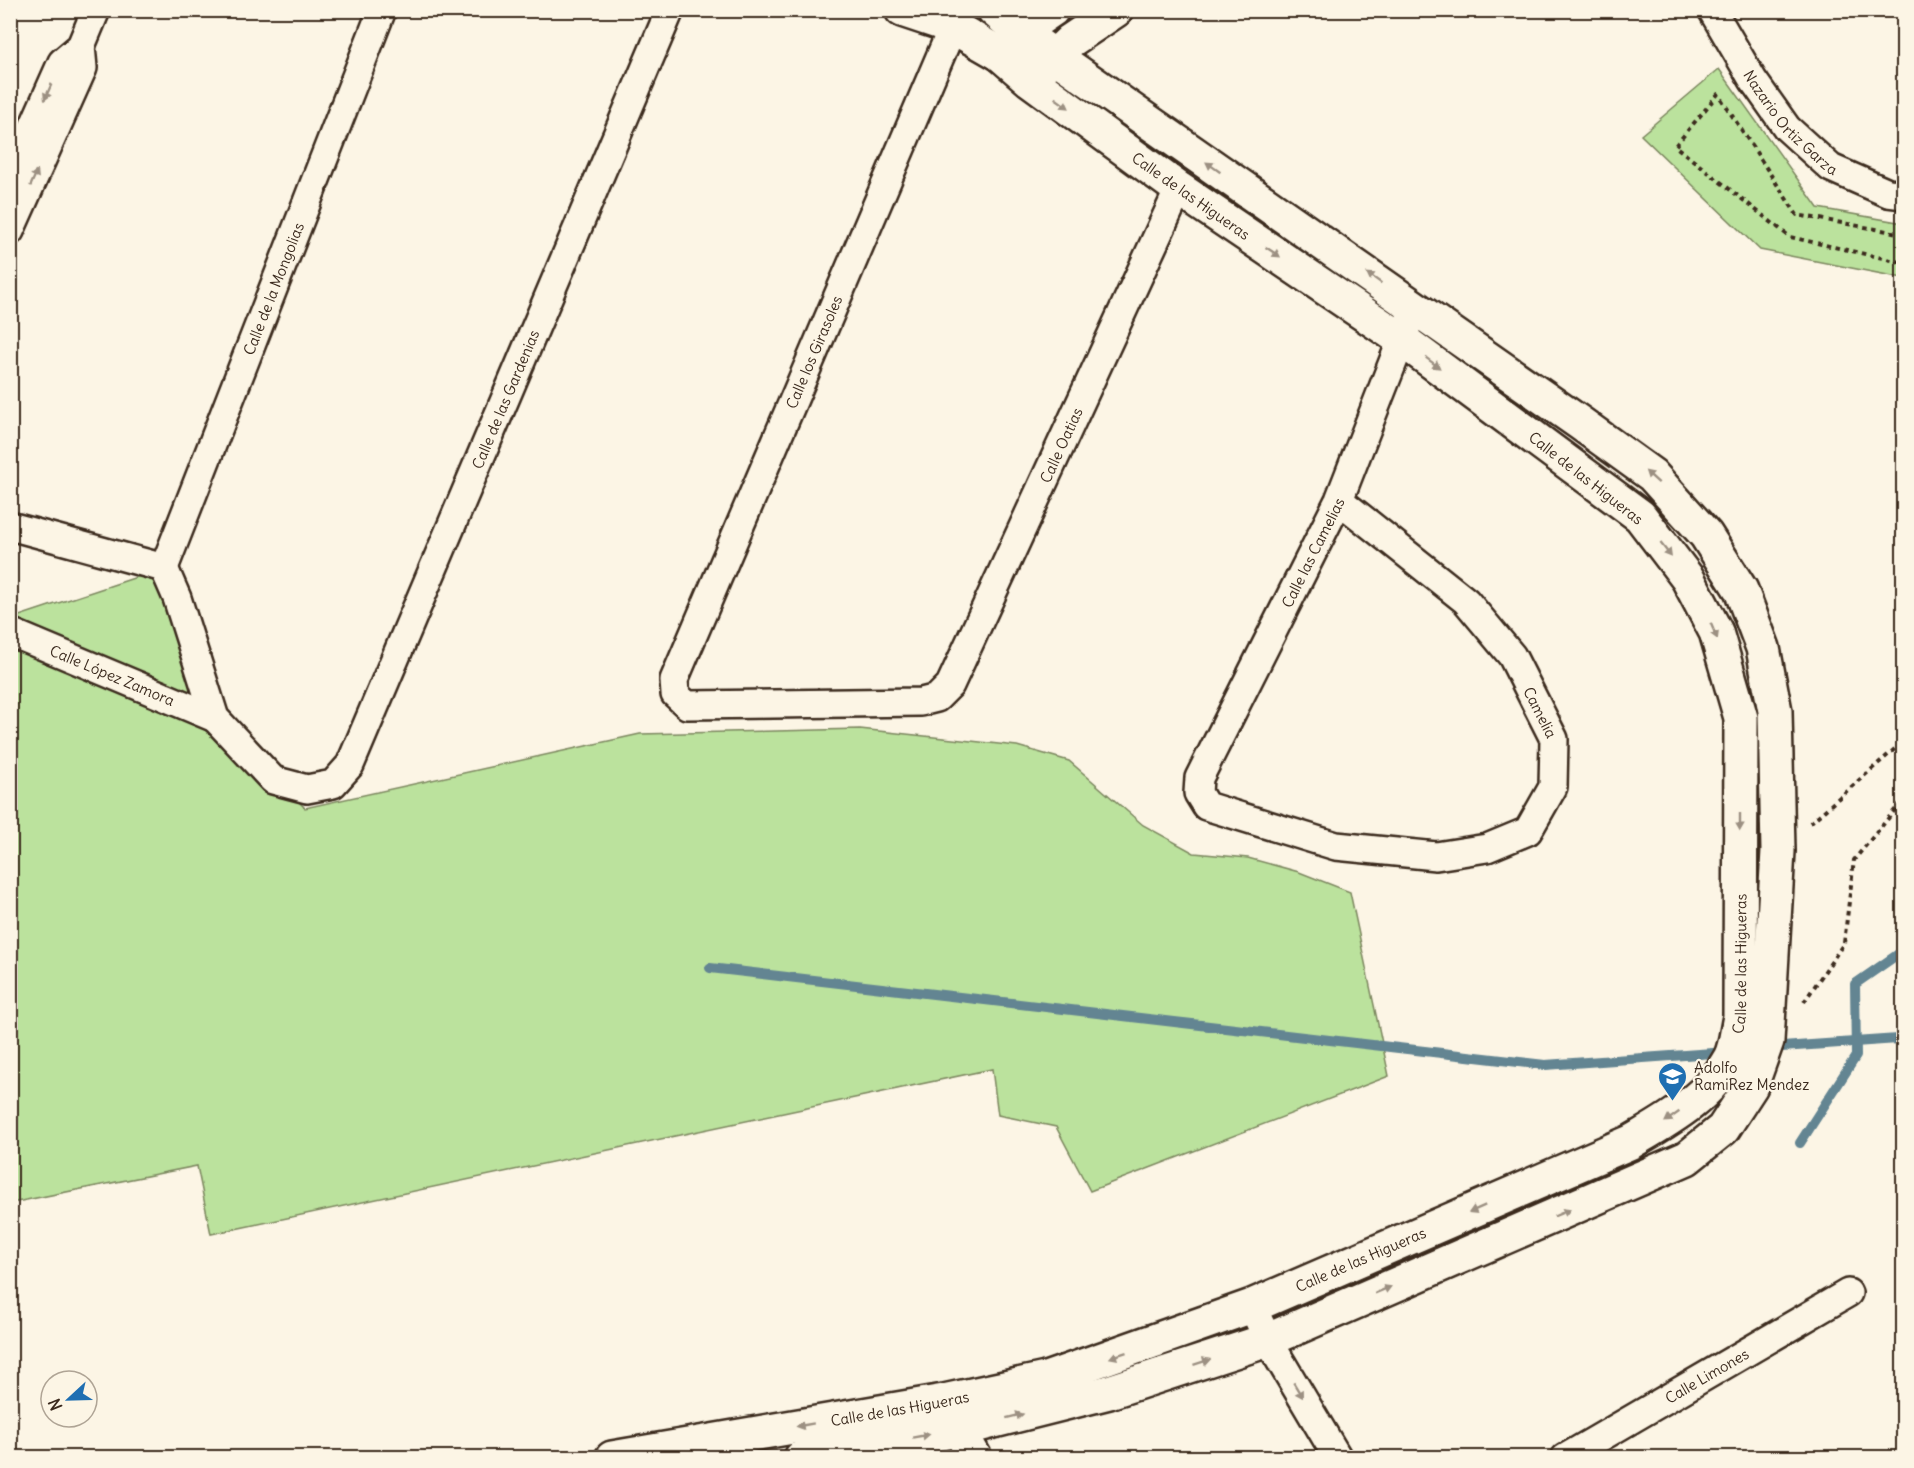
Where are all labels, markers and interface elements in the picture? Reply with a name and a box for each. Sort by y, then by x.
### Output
street label: Nazario Ortiz Garza [1740,66,1840,179]
one-way arrow [44,84,53,101]
one-way arrow [1054,97,1070,109]
street label: Calle de las Higueras [1128,148,1254,244]
one-way arrow [1206,161,1222,173]
one-way arrow [30,169,39,186]
street label: Calle de la Mongolias [239,219,308,358]
one-way arrow [1264,247,1281,258]
one-way arrow [1366,272,1382,284]
street label: Calle los Girasoles [782,292,846,411]
street label: Calle de las Gardenias [467,327,543,472]
one-way arrow [1425,357,1441,369]
street label: Calle Oatias [1035,404,1086,486]
street label: Calle de las Higueras [1525,427,1647,529]
one-way arrow [1645,471,1660,484]
street label: Calle las Camelias [1277,494,1348,611]
one-way arrow [1660,542,1672,558]
one-way arrow [1710,622,1719,640]
street label: Calle López Zamora [47,640,178,710]
street label: Camelia [1520,683,1562,741]
one-way arrow [1735,812,1745,831]
street label: Calle de las Higueras [1728,893,1750,1035]
place label: Adolfo RamiRez Mendez [1694,1058,1809,1094]
school or university icon: Adolfo RamiRez Mendez [1657,1060,1689,1102]
one-way arrow [1665,1111,1681,1123]
one-way arrow [1468,1204,1486,1214]
one-way arrow [1554,1208,1571,1217]
street label: Calle de las Higueras [1292,1222,1429,1296]
one-way arrow [1375,1285,1393,1295]
street label: Calle Limones [1661,1344,1752,1407]
one-way arrow [1109,1350,1127,1360]
one-way arrow [1193,1357,1211,1366]
north arrow [39,1369,99,1429]
one-way arrow [1293,1382,1303,1399]
street label: Calle de las Higueras [829,1386,971,1430]
text: N [44,1396,66,1413]
one-way arrow [1006,1410,1024,1420]
one-way arrow [796,1421,815,1430]
one-way arrow [911,1432,930,1441]

